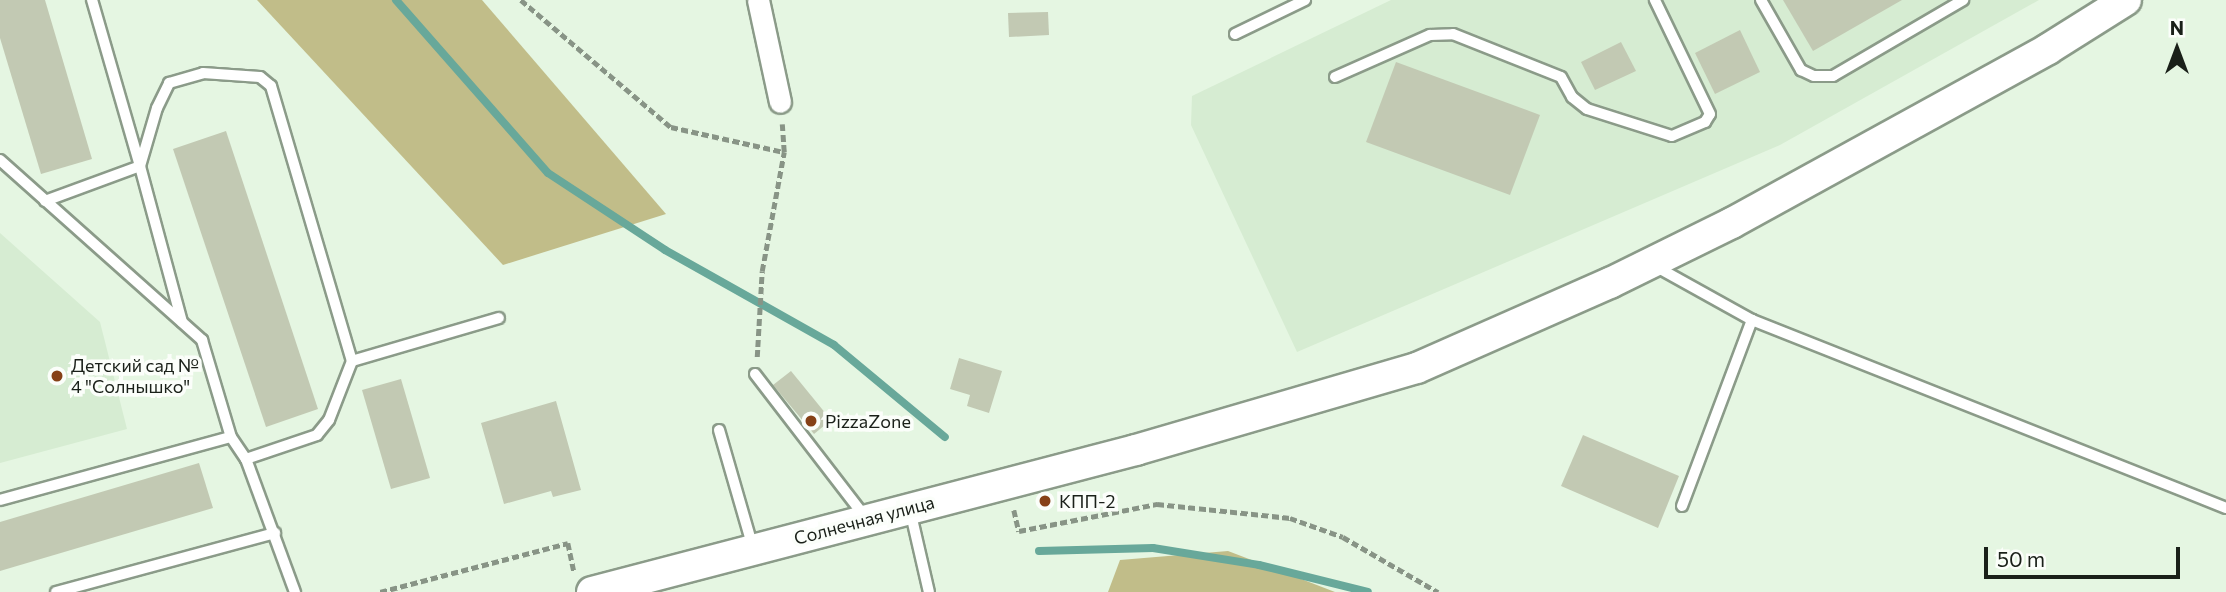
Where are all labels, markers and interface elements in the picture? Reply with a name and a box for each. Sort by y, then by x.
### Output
north arrow [2142,14,2212,84]
text: N [2170,16,2184,39]
place label: Детский сад № 4 "Солнышко" [71,355,199,398]
marker: Детский сад № 4 "Солнышко" [49,368,65,384]
place label: PizzaZone [825,410,911,432]
marker: PizzaZone [803,413,819,429]
place label: КПП-2 [1059,490,1116,512]
street label: Солнечная улица [791,491,937,549]
marker: КПП-2 [1037,493,1053,509]
scale bar [1988,532,2184,576]
text: 50 m [1997,546,2045,571]

